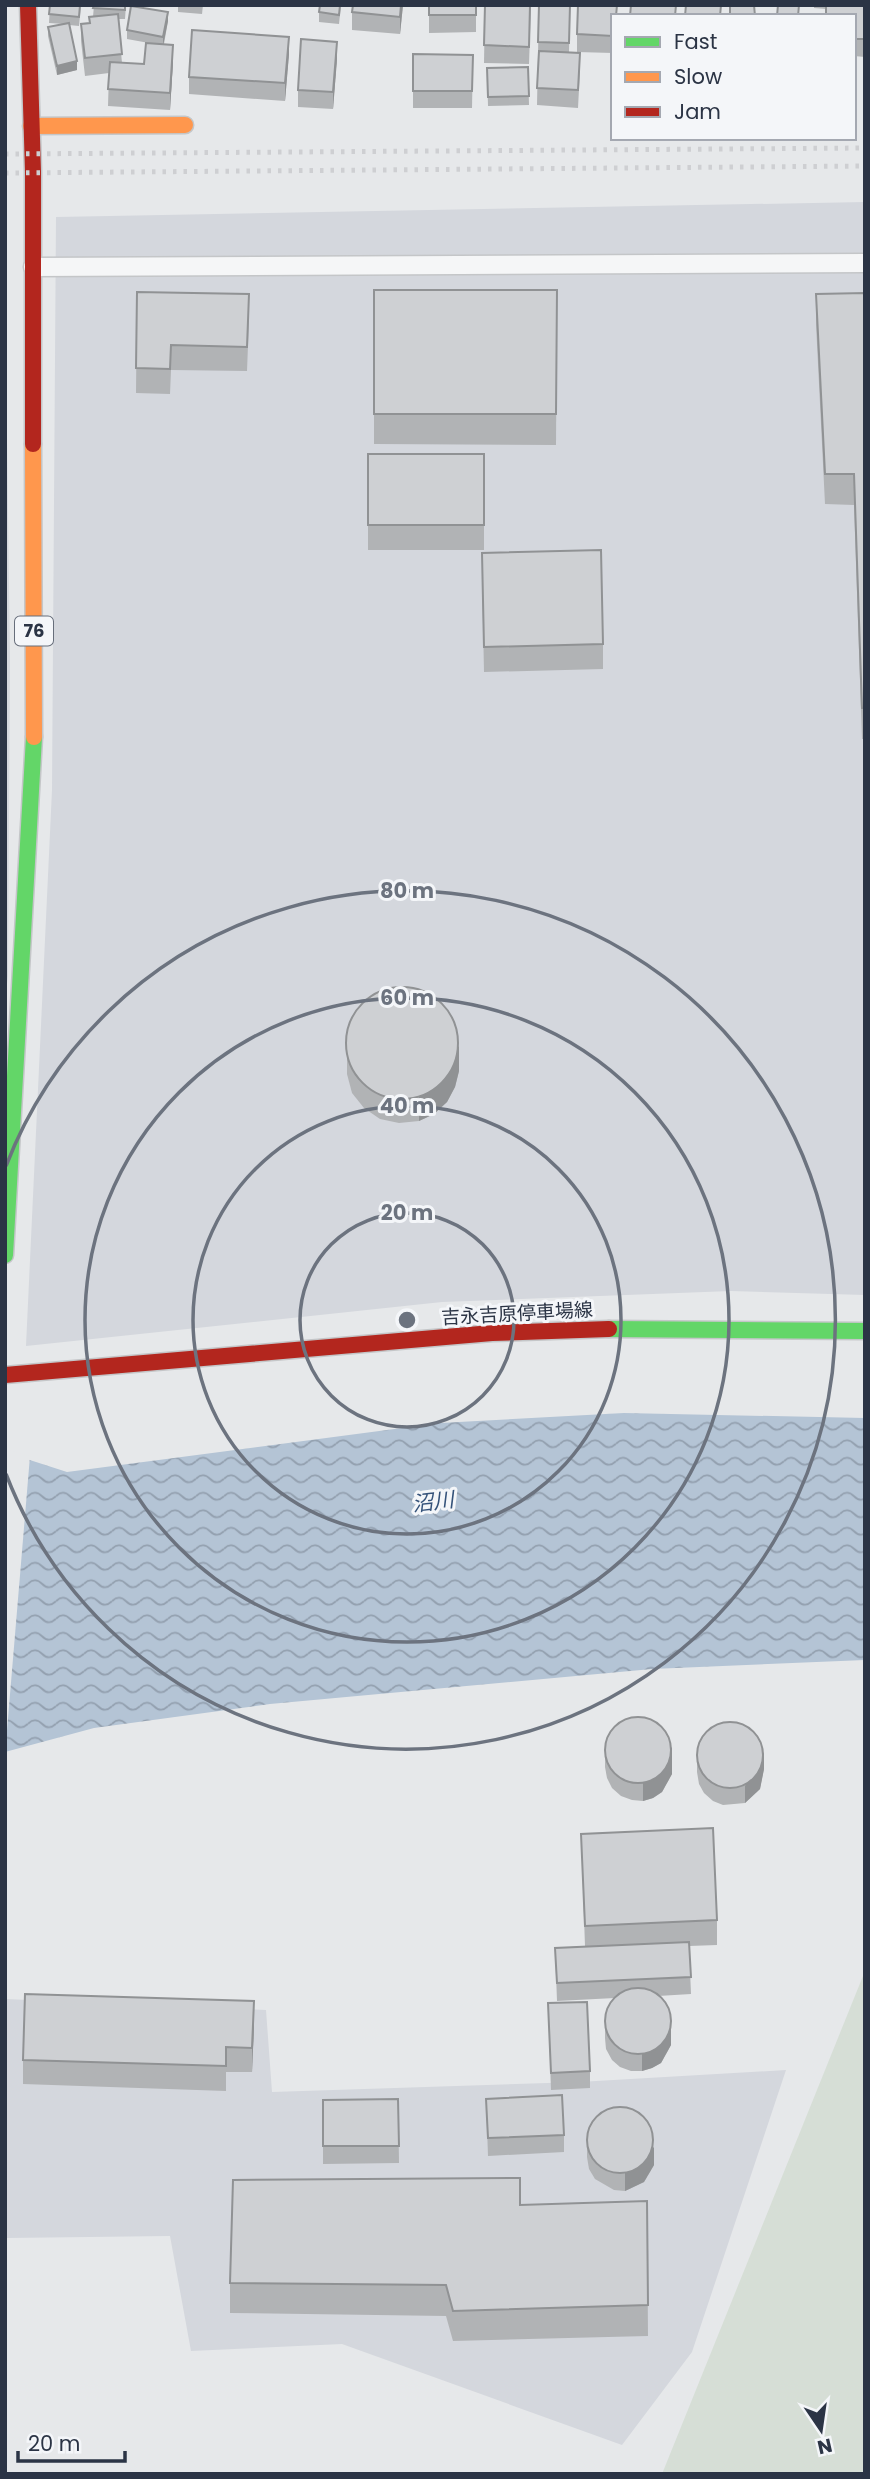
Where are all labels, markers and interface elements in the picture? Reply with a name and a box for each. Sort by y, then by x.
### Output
legend [611,14,856,140]
text: Fast [674,27,717,56]
text: Slow [674,62,722,91]
text: Jam [674,97,721,126]
road number: 76 [15,616,53,646]
text: 80 m [380,876,434,905]
text: 60 m [380,983,434,1012]
text: 40 m [380,1091,434,1120]
text: 20 m [381,1198,433,1227]
street label: 吉永吉原停車場線 [440,1296,594,1331]
centre of rings [395,1308,419,1332]
water label: 沼川 [410,1484,458,1518]
north arrow [786,2395,856,2465]
scale bar [18,2420,124,2464]
text: 20 m [28,2429,81,2458]
text: N [815,2431,835,2461]

